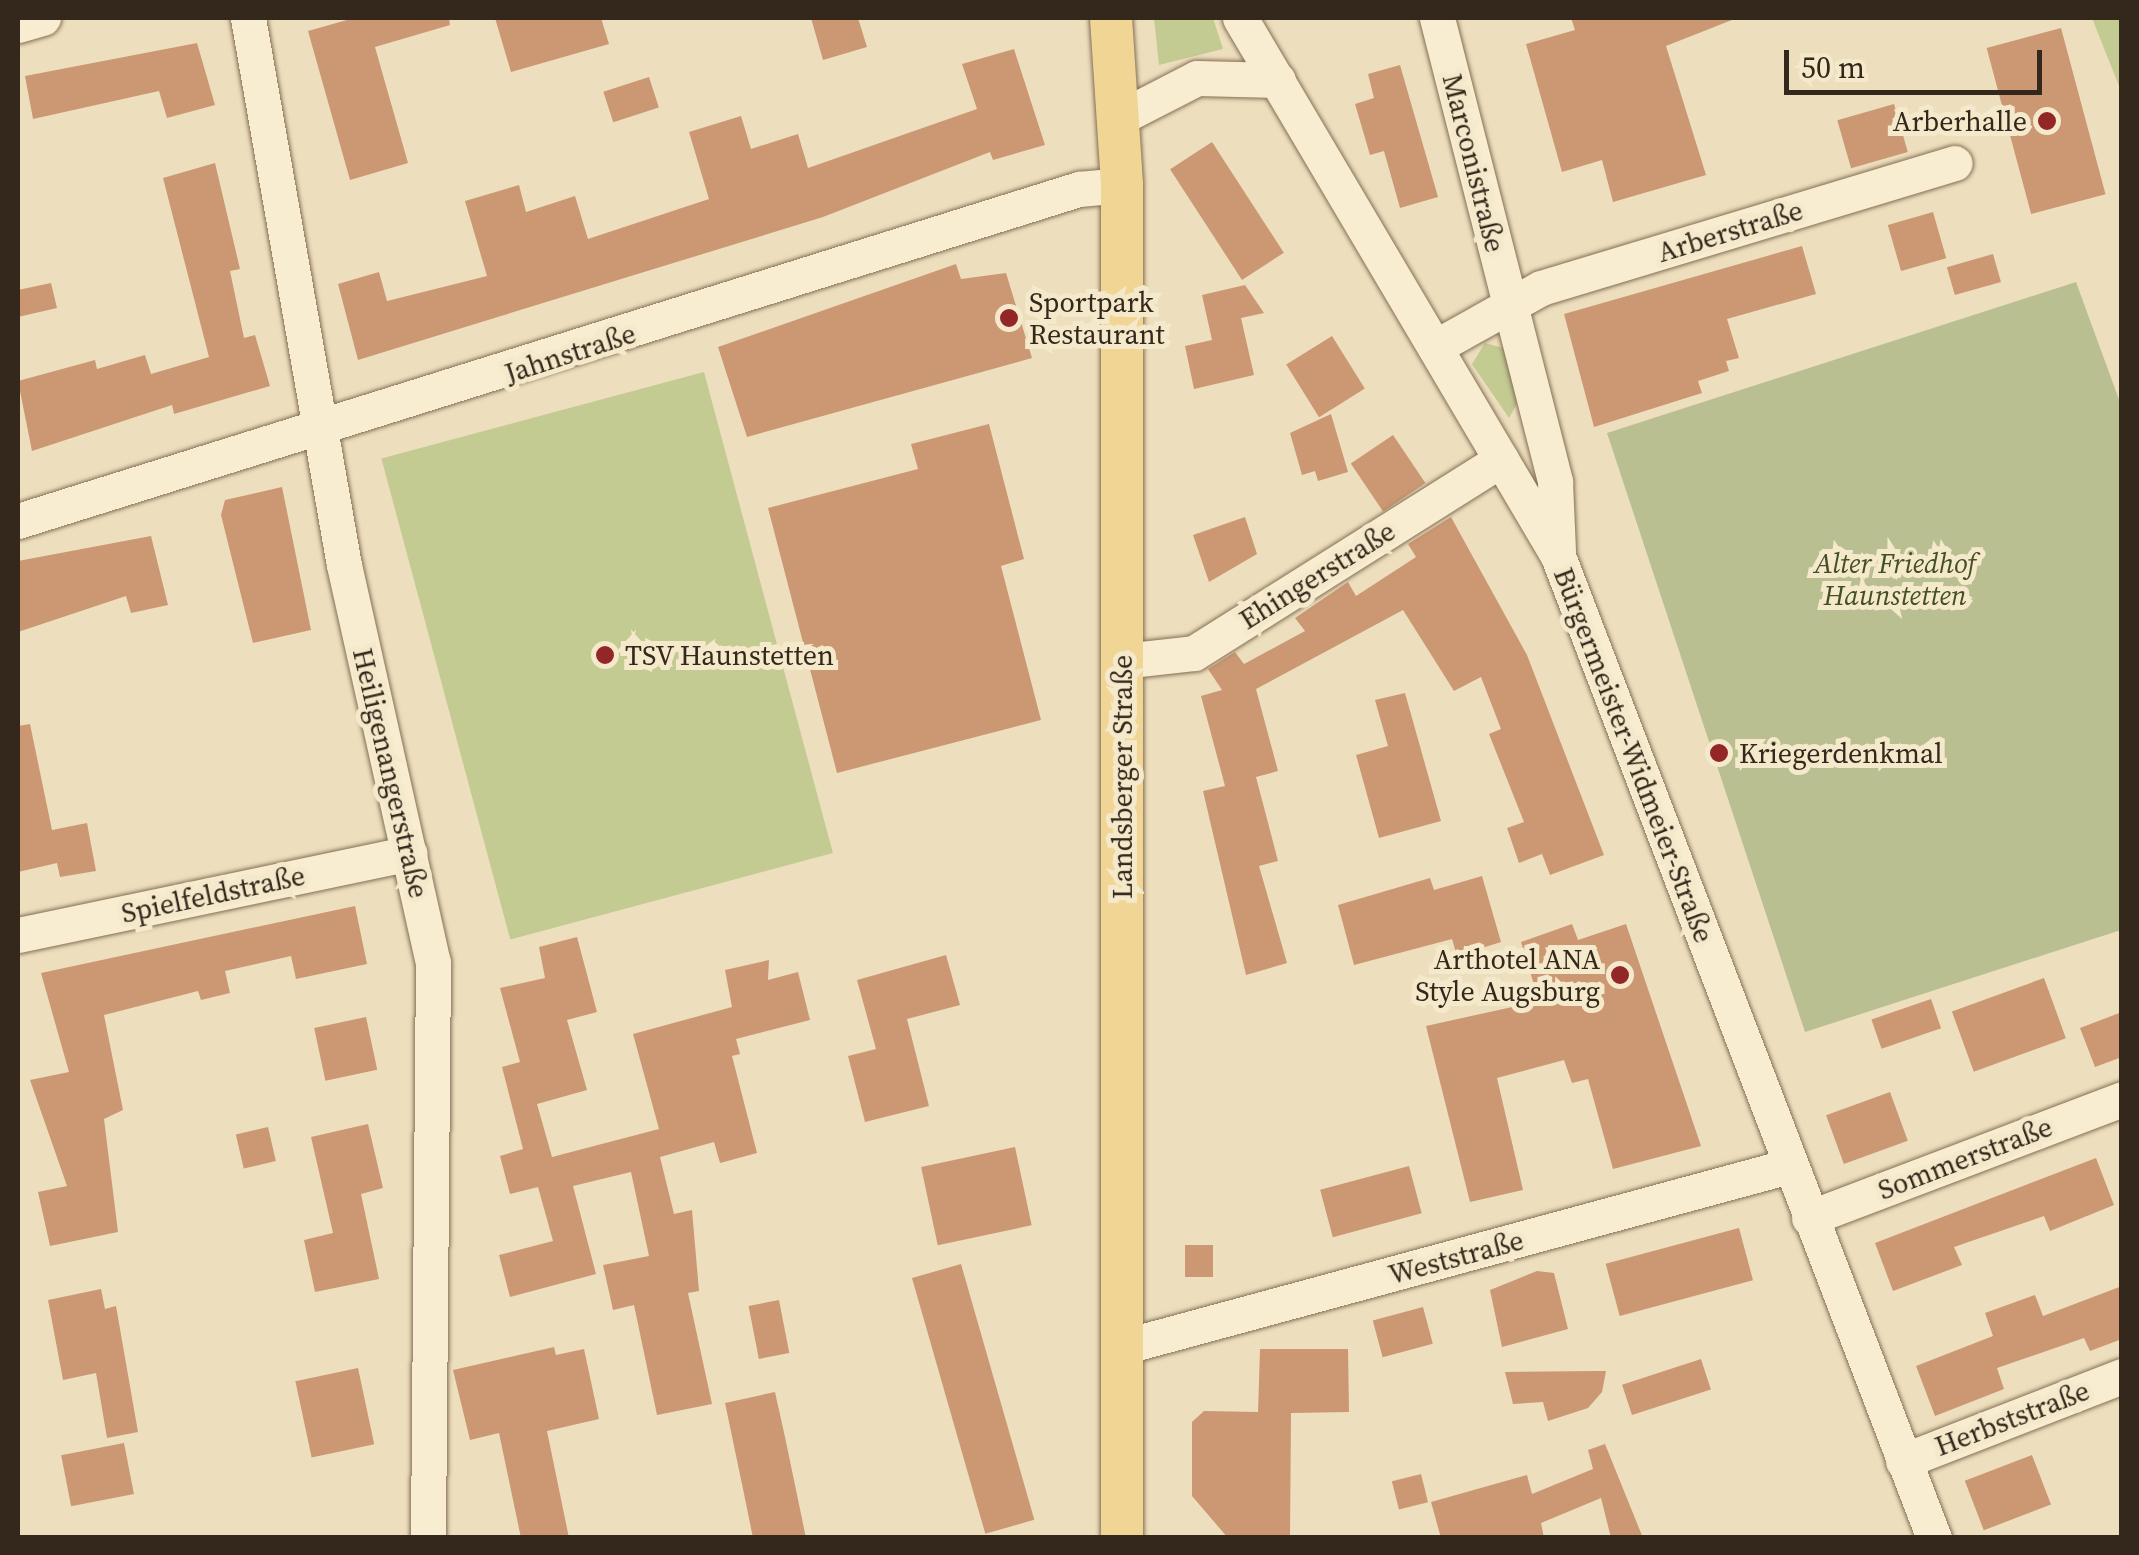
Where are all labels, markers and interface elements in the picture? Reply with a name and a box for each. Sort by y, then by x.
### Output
scale bar [1789,30,2046,92]
text: 50 m [1801,47,1865,88]
street label: Marconistraße [1436,70,1512,256]
place label: Arberhalle [1893,104,2027,138]
marker: Arberhalle [2036,110,2058,132]
street label: Arberstraße [1653,193,1807,269]
place label: Sportpark Restaurant [1029,285,1165,351]
marker: Sportpark Restaurant [998,307,1020,329]
street label: Jahnstraße [500,316,640,390]
street label: Ehingerstraße [1233,514,1401,636]
park label: Alter Friedhof Haunstetten [1814,546,1976,612]
street label: Bürgermeister-Widmeier-Straße [1547,563,1721,947]
place label: TSV Haunstetten [625,638,835,672]
marker: TSV Haunstetten [594,644,616,666]
street label: Heiligenangerstraße [346,645,436,901]
street label: Landsberger Straße [1105,655,1139,899]
place label: Kriegerdenkmal [1739,736,1942,770]
marker: Kriegerdenkmal [1708,742,1730,764]
street label: Spielfeldstraße [118,858,308,930]
place label: Arthotel ANA Style Augsburg [1415,942,1600,1008]
marker: Arthotel ANA Style Augsburg [1609,964,1631,986]
street label: Sommerstraße [1873,1109,2057,1207]
street label: Weststraße [1385,1223,1527,1291]
street label: Herbststraße [1930,1373,2094,1463]

